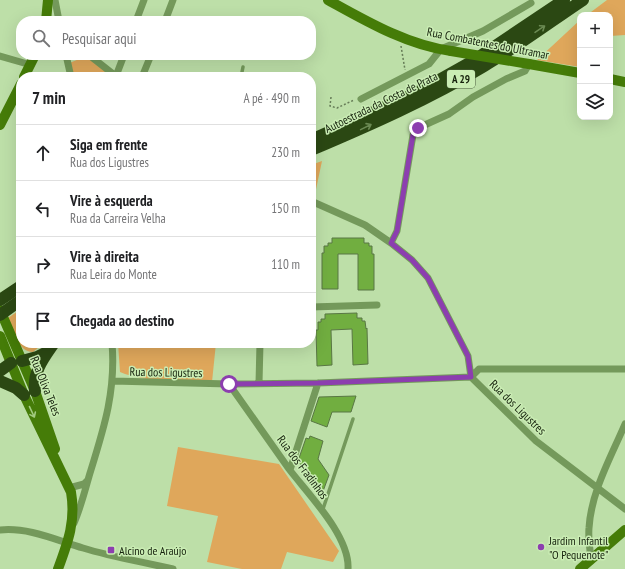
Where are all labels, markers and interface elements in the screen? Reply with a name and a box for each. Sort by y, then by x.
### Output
map controls [577,12,613,120]
button: + [577,12,613,48]
search box [16,16,316,60]
street label: Rua Combatentes do Ultramar [426,24,551,62]
one-way arrow [534,24,546,32]
icon: search [30,27,52,49]
text: Pesquisar aqui [62,29,136,48]
button: − [577,48,613,84]
street label: Autoestrada da Costa de Prata [322,68,440,136]
road number: A 29 [447,70,475,88]
button: layers [577,84,613,120]
text: 7 min [32,87,66,109]
text: A pé · 490 m [243,90,300,107]
route end [409,119,427,137]
one-way arrow [360,123,372,130]
text: Siga em frente [70,135,148,154]
icon: ahead [32,142,54,164]
text: 230 m [271,144,300,161]
text: Rua dos Ligustres [70,154,149,171]
text: Vire à esquerda [70,191,153,210]
icon: left [32,198,54,220]
text: 150 m [271,200,300,217]
text: Rua da Carreira Velha [70,210,166,227]
text: Vire à direita [70,247,139,266]
icon: right [32,254,54,276]
text: 110 m [271,256,300,273]
text: Rua Leira do Monte [70,266,157,283]
icon: arrive [32,310,54,332]
text: Chegada ao destino [70,311,174,330]
street label: Rua Oliva Teles [27,354,65,418]
street label: Rua dos Ligustres [129,364,203,380]
route start [220,375,238,393]
street label: Rua dos Ligustres [487,376,549,438]
one-way arrow [29,405,36,417]
street label: Rua dos Fradinhos [274,432,332,502]
place label: Jardim Infantil "O Pequenote" [548,533,608,562]
marker: Jardim Infantil "O Pequenote" [536,542,546,552]
place label: Alcino de Araújo [119,543,186,558]
marker: Alcino de Araújo [106,545,116,555]

